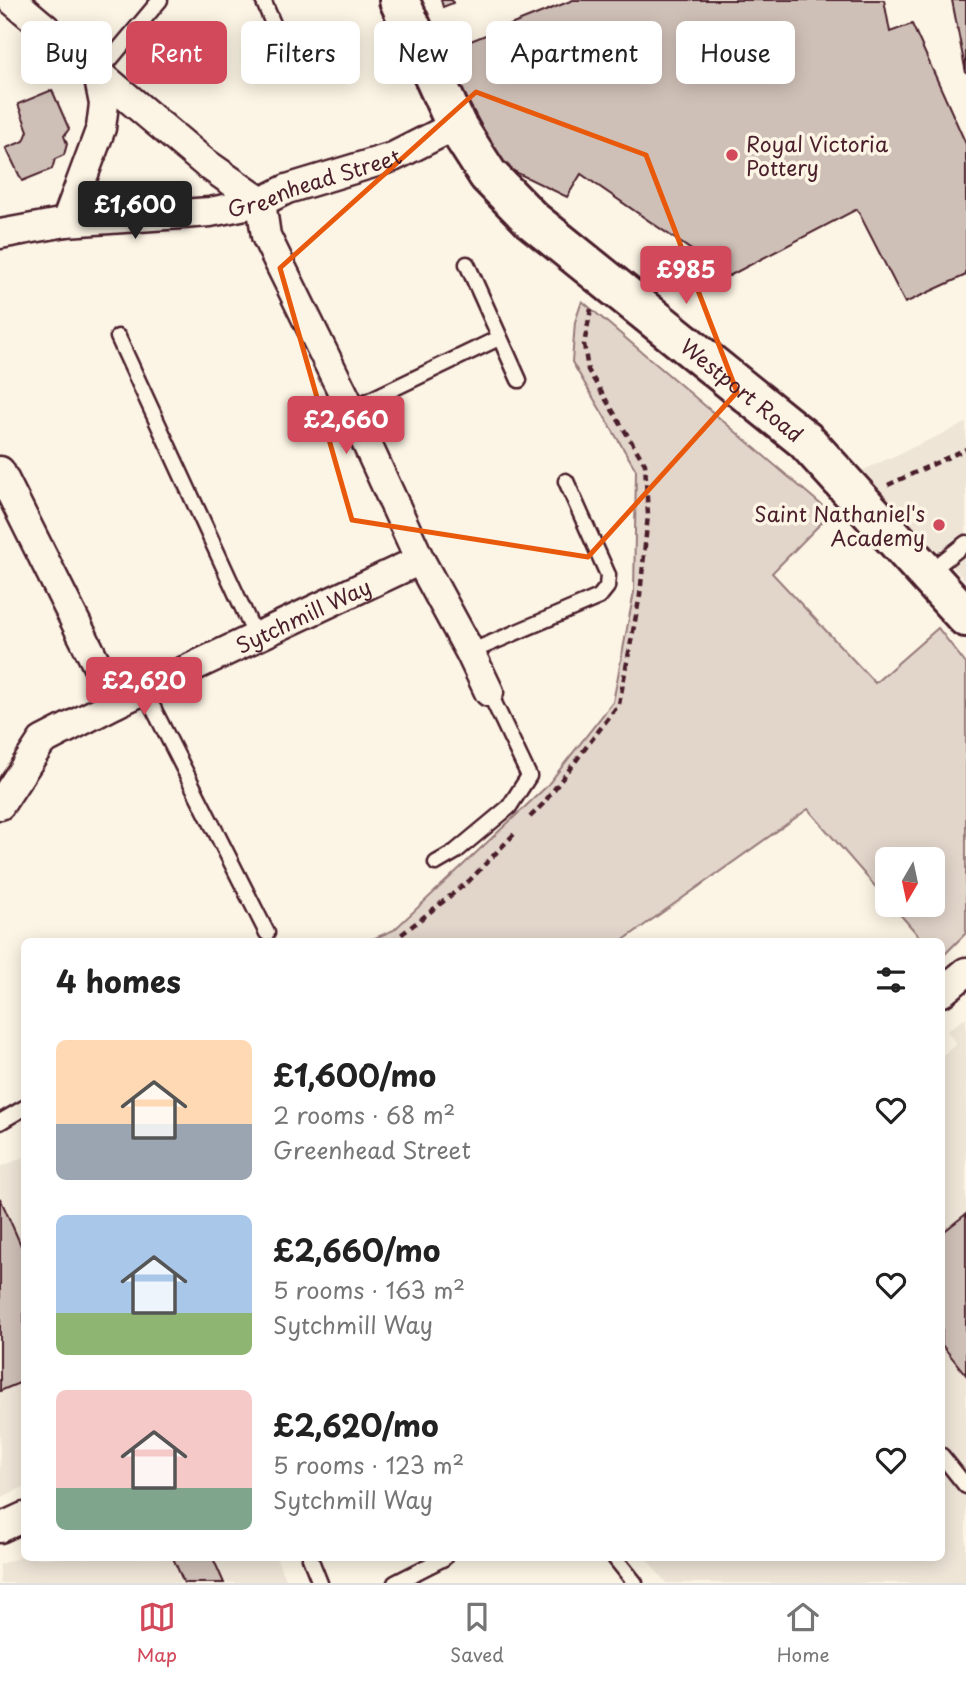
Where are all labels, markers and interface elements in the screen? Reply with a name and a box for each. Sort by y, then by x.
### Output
chip: Buy [21,21,112,84]
chip: Rent [126,21,227,84]
chip: Filters [241,21,360,84]
chip: New [374,21,472,84]
chip: Apartment [486,21,662,84]
chip: House [676,21,795,84]
place label: Royal Victoria Pottery [746,127,889,183]
street label: Greenhead Street [225,139,407,224]
marker: Royal Victoria Pottery [724,147,740,163]
pin: £1,600 [78,182,192,241]
text: £1,600 [94,186,176,221]
pin: £985 [645,246,727,306]
text: £985 [656,251,716,286]
street label: Westport Road [674,330,811,449]
pin: £2,660 [289,396,403,456]
text: £2,660 [303,401,389,436]
place label: Saint Nathaniel's Academy [754,497,925,553]
marker: Saint Nathaniel's Academy [931,517,947,533]
street label: Sytchmill Way [230,569,376,661]
pin: £2,620 [87,658,201,717]
text: £2,620 [102,662,186,697]
north arrow [875,847,945,917]
map controls [875,847,945,917]
text: 4 homes [56,958,181,1003]
icon: filters [872,961,910,999]
text: £1,600/mo [273,1052,436,1097]
icon: home [112,1068,196,1152]
icon: heart [872,1091,910,1129]
text: 2 rooms · 68 m² [273,1097,455,1132]
text: Greenhead Street [273,1132,471,1167]
text: £2,660/mo [273,1227,440,1272]
icon: home [112,1243,196,1327]
icon: heart [872,1266,910,1304]
text: 5 rooms · 163 m² [273,1272,465,1307]
text: Sytchmill Way [273,1307,433,1342]
text: £2,620/mo [273,1402,439,1447]
icon: home [112,1418,196,1502]
icon: heart [872,1441,910,1479]
text: 5 rooms · 123 m² [273,1447,464,1482]
text: Sytchmill Way [273,1482,433,1517]
tab: Map [136,1598,177,1668]
tab: Saved [450,1598,504,1668]
tab: Home [777,1598,830,1668]

